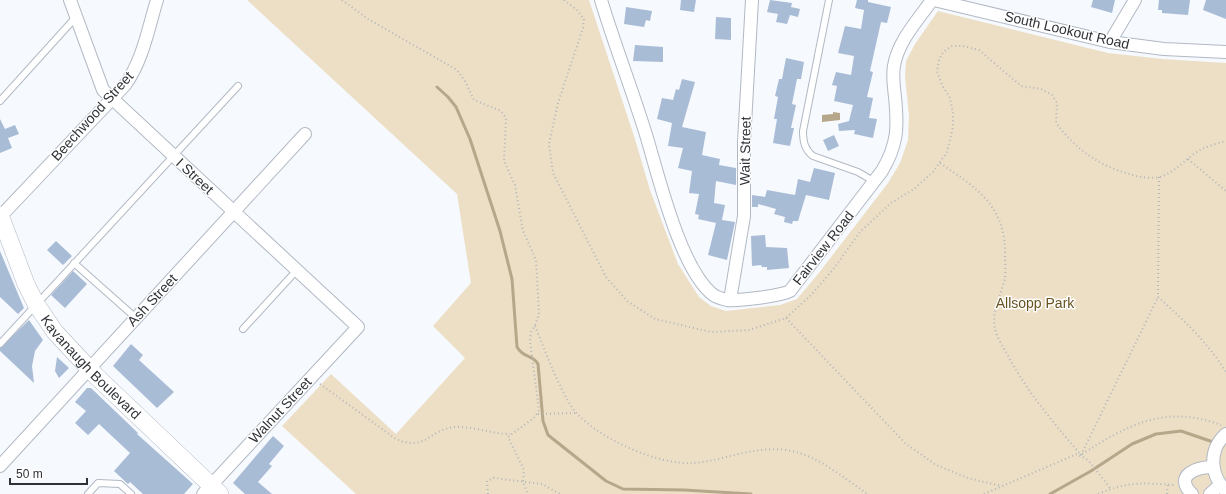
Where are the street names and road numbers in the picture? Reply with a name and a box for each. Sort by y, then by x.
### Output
street label: South Lookout Road [1003,8,1131,52]
street label: Beechwood Street [48,68,136,164]
street label: Wait Street [736,116,754,186]
street label: I Street [173,155,217,197]
street label: Fairview Road [789,208,857,288]
street label: Ash Street [124,271,180,329]
street label: Kavanaugh Boulevard [38,312,144,422]
street label: Walnut Street [245,374,315,446]

